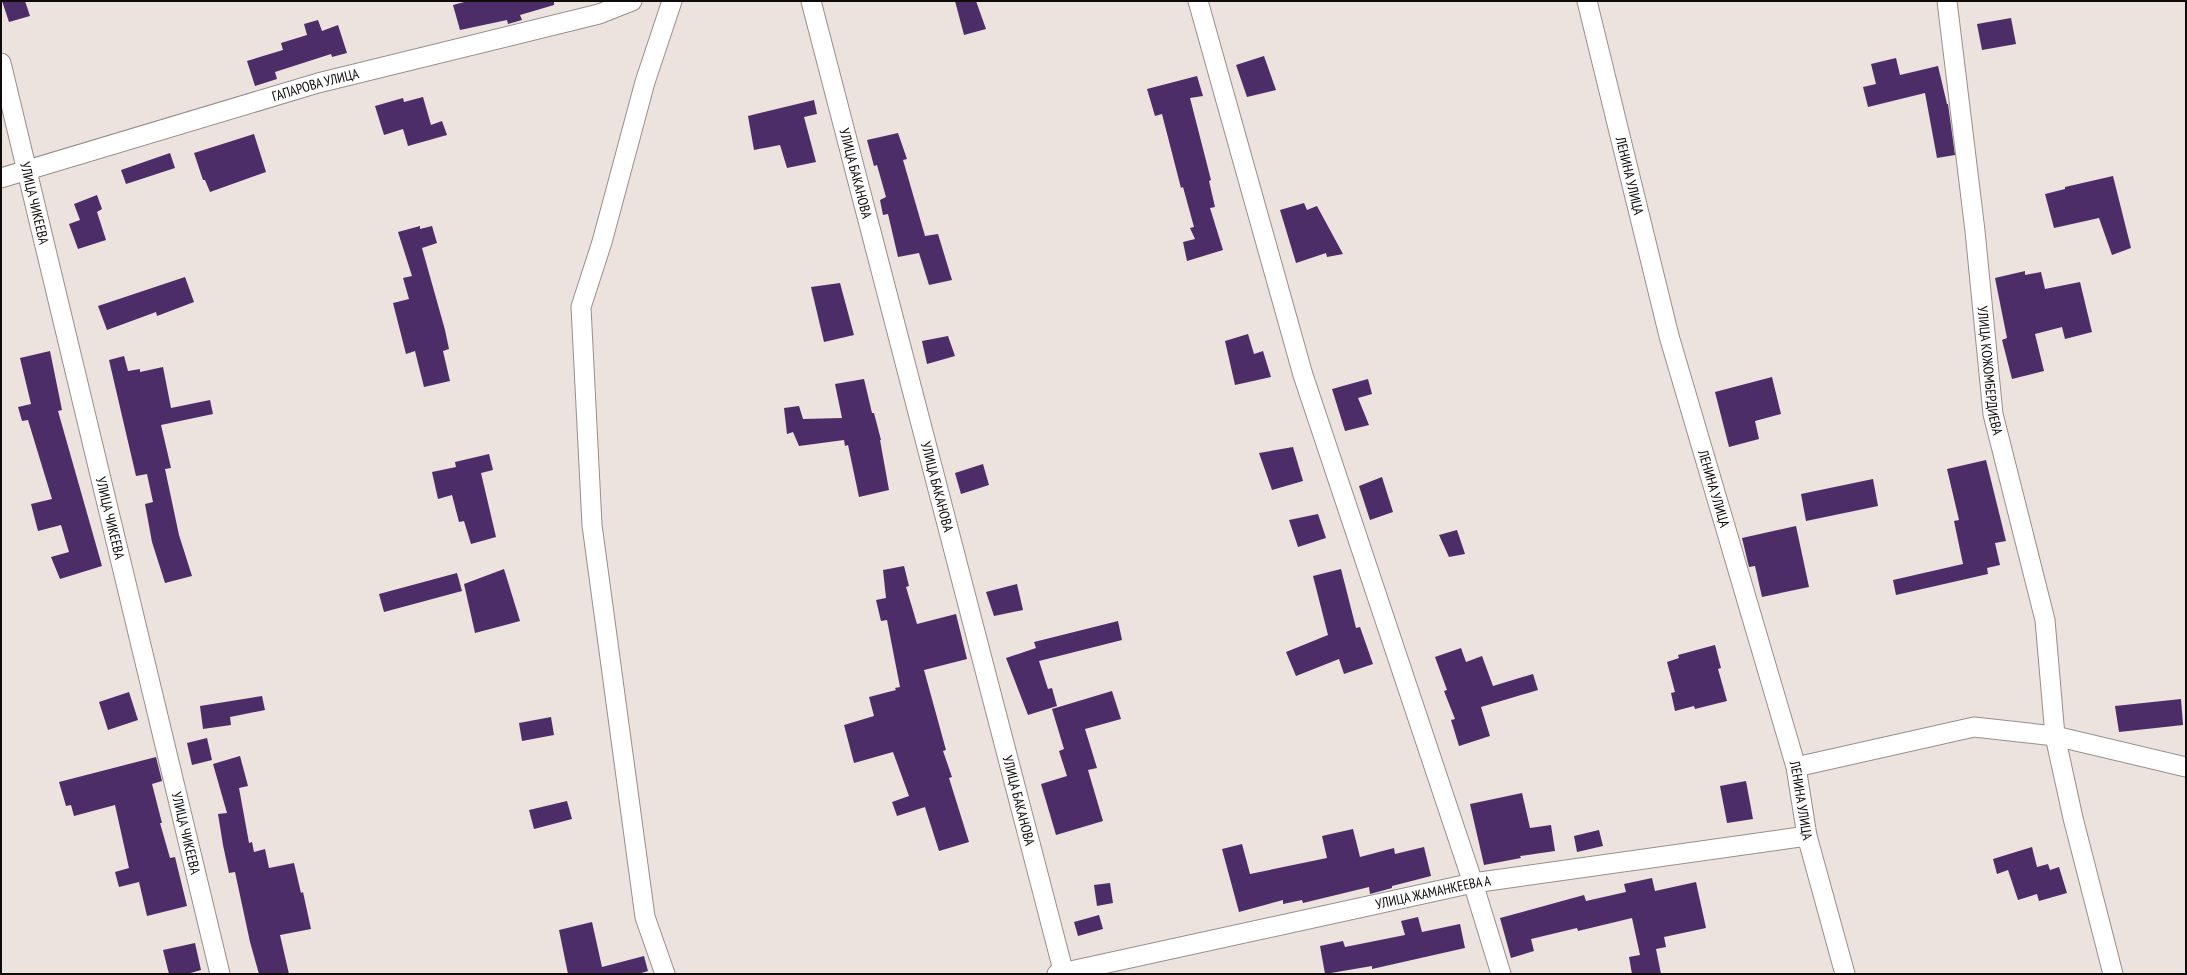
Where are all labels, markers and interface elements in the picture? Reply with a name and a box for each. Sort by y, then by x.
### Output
street label: ГАПАРОВА УЛИЦА [270,64,361,105]
street label: УЛИЦА БАКАНОВА [835,126,876,221]
street label: ЛЕНИНА УЛИЦА [1611,134,1648,217]
street label: УЛИЦА ЧИКЕЕВА [16,160,53,246]
street label: УЛИЦА КОЖОМБЕРДИЕВА [1973,305,2007,437]
street label: УЛИЦА БАКАНОВА [917,440,958,534]
street label: ЛЕНИНА УЛИЦА [1694,447,1734,530]
street label: УЛИЦА ЧИКЕЕВА [92,475,129,561]
street label: УЛИЦА БАКАНОВА [999,753,1039,848]
street label: ЛЕНИНА УЛИЦА [1785,758,1817,842]
street label: УЛИЦА ЧИКЕЕВА [168,790,205,877]
street label: УЛИЦА ЖАМАНКЕЕВА А [1374,872,1492,913]

